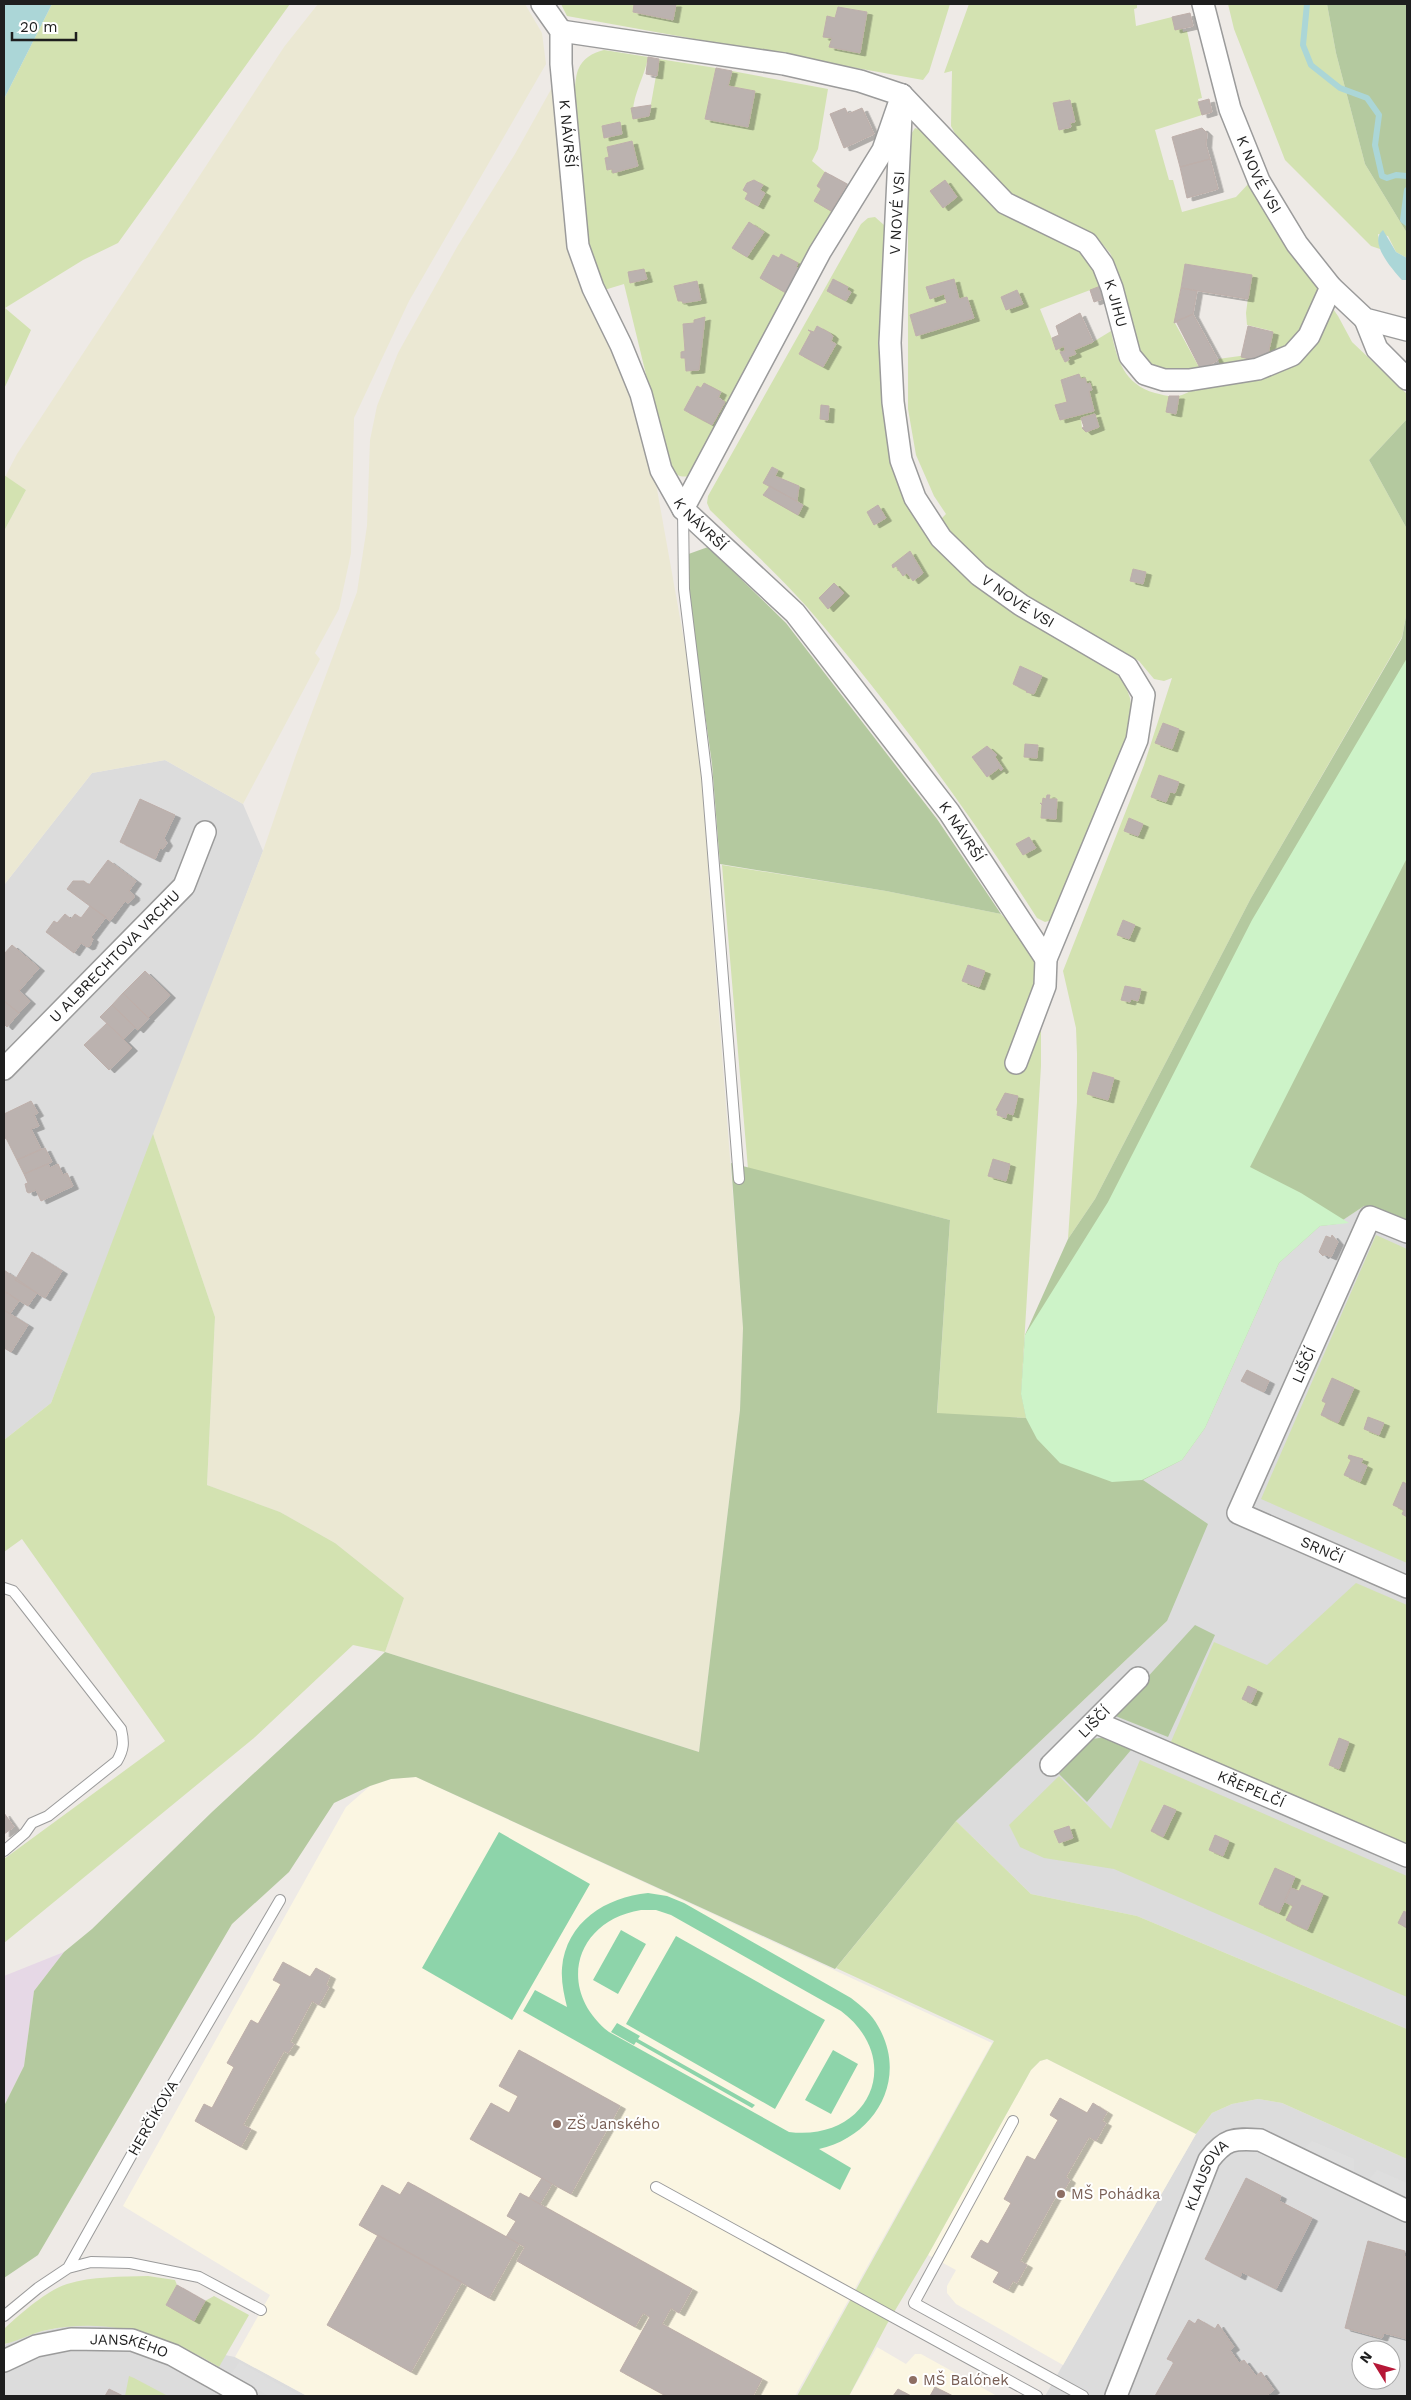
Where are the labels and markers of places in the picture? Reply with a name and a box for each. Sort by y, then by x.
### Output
place label: ZŠ Janského [567,2114,660,2133]
marker: ZŠ Janského [551,2118,563,2130]
place label: MŠ Pohádka [1071,2184,1161,2203]
marker: MŠ Pohádka [1055,2188,1067,2200]
place label: MŠ Balónek [923,2370,1009,2389]
marker: MŠ Balónek [907,2374,919,2386]

